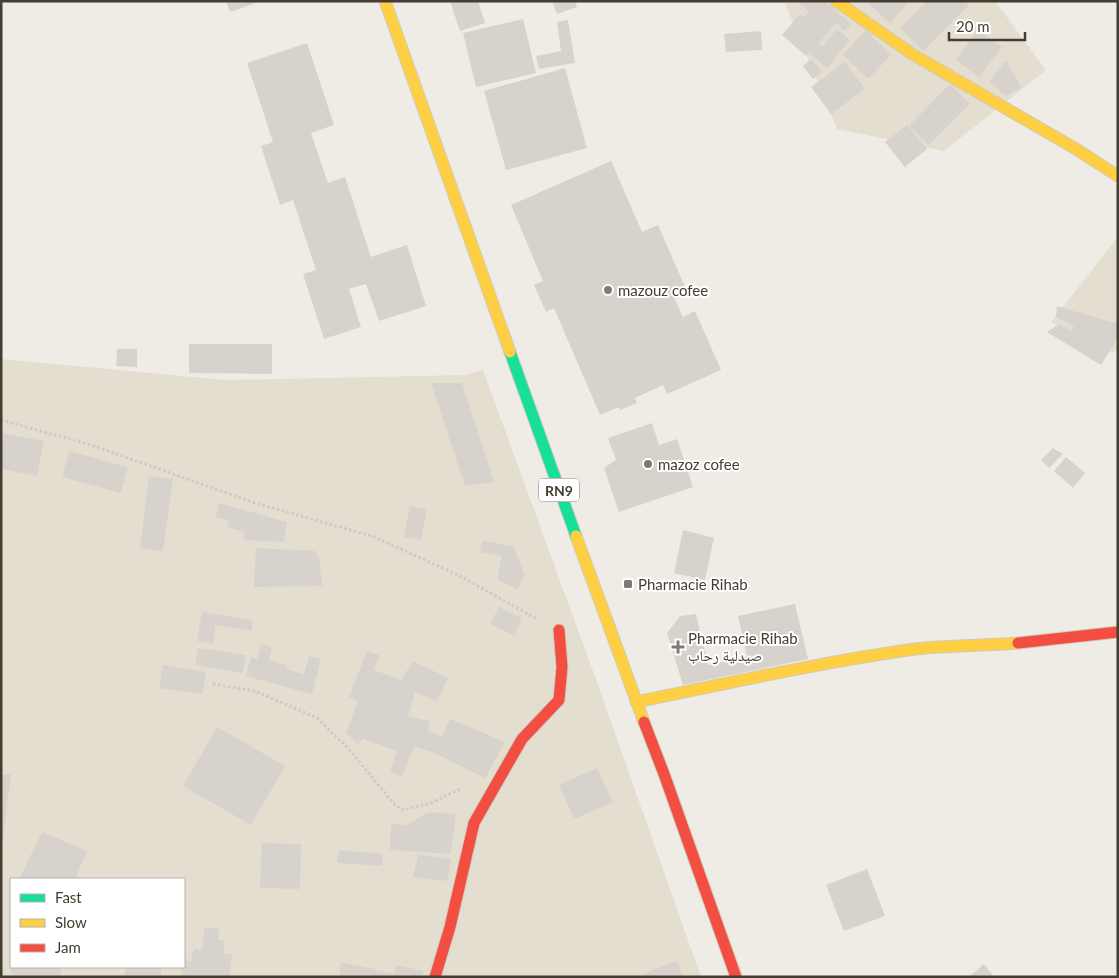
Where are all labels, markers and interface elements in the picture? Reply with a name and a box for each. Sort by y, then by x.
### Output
scale bar [949,10,1025,42]
text: 20 m [956,17,990,35]
place label: mazouz cofee [618,281,708,299]
marker: mazouz cofee [602,284,614,296]
place label: mazoz cofee [658,455,740,473]
marker: mazoz cofee [642,458,654,470]
road number: RN9 [539,478,579,502]
place label: Pharmacie Rihab [638,575,748,593]
marker: Pharmacie Rihab [622,578,634,590]
place label: Pharmacie Rihab صيدلية رحاب [688,629,798,665]
marker: Pharmacie Rihab صيدلية رحاب [672,641,684,653]
legend [10,878,185,968]
text: Fast [55,888,82,906]
text: Slow [55,913,87,931]
text: Jam [55,938,81,956]

